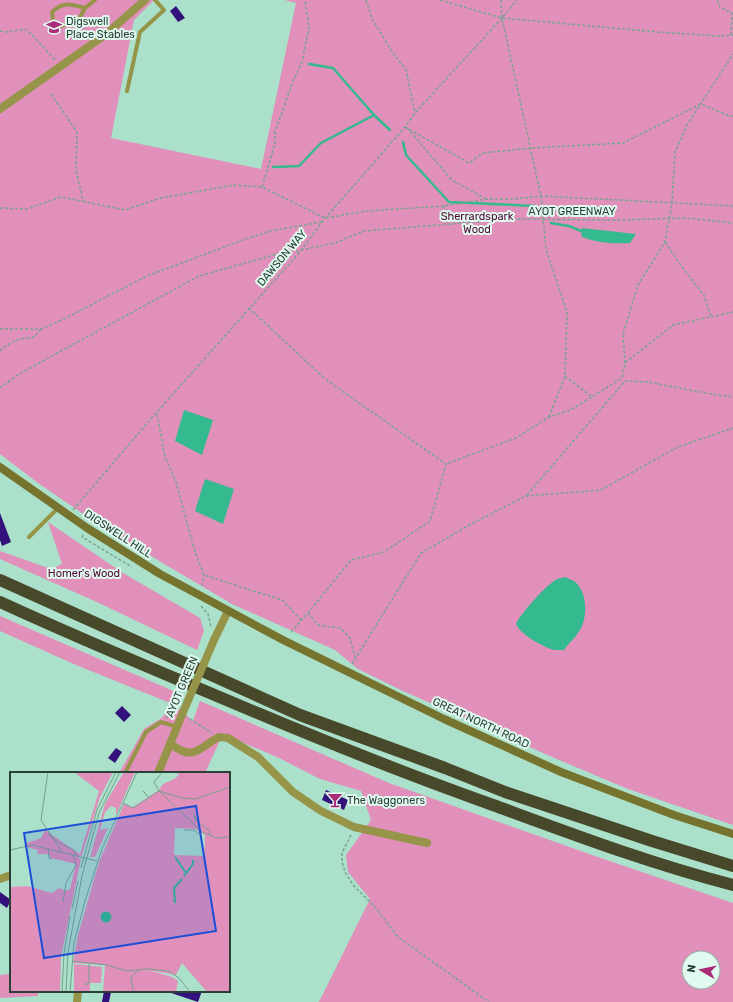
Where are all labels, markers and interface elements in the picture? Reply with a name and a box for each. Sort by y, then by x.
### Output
place label: Digswell Place Stables [66,15,135,41]
school or university icon: Digswell Place Stables [45,18,63,36]
street label: AYOT GREENWAY [528,205,616,218]
park label: Sherrardspark Wood [441,210,514,236]
street label: DAWSON WAY [255,227,309,289]
street label: DIGSWELL HILL [82,507,154,561]
park label: Homer's Wood [48,567,120,580]
street label: AYOT GREEN [163,654,201,720]
street label: GREAT NORTH ROAD [431,695,531,751]
inset map [10,772,230,992]
bar icon: The Waggoners [326,791,344,809]
place label: The Waggoners [347,794,426,807]
north arrow [681,950,721,990]
text: N [685,964,699,973]

